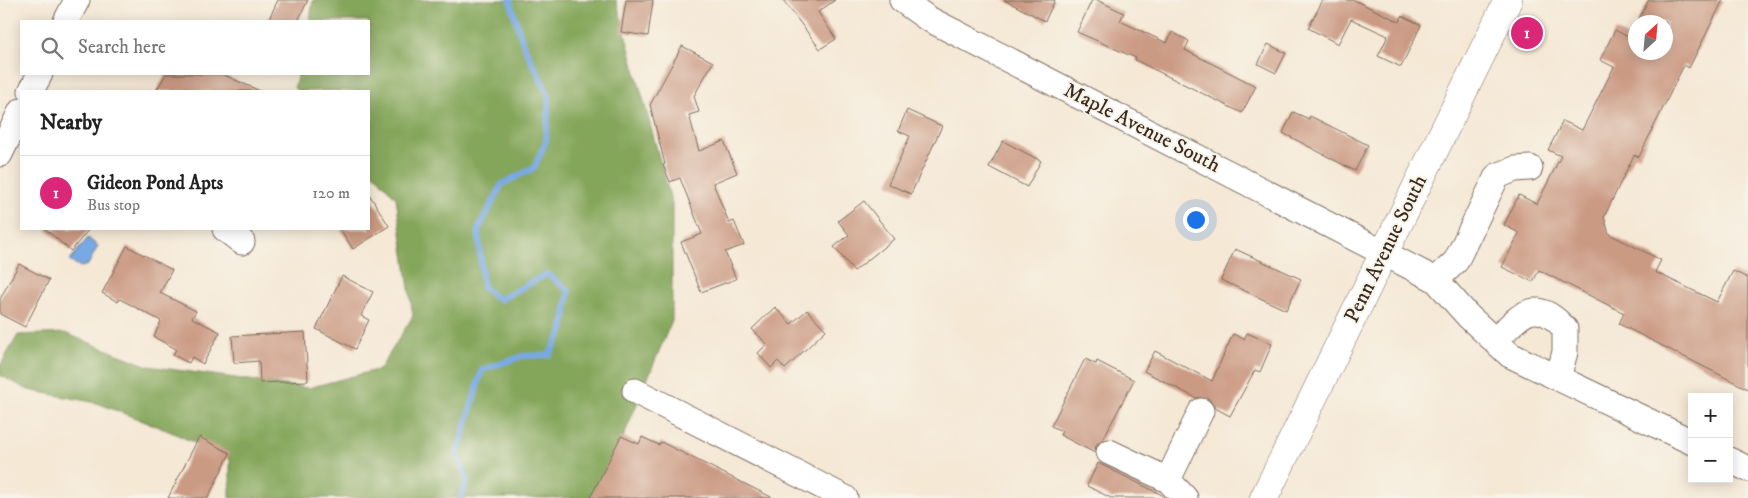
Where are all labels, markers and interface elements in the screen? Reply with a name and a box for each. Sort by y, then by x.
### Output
pin: 1 [1511,14,1543,52]
north arrow [1628,15,1673,60]
search box [20,20,370,75]
icon: search [38,34,66,62]
text: Search here [78,36,166,59]
street label: Maple Avenue South [1059,77,1225,179]
text: Nearby [40,110,102,136]
street label: Penn Avenue South [1339,171,1433,327]
text: Gideon Pond Apts [87,172,223,195]
text: 1 [53,183,59,203]
text: 120 m [312,183,350,203]
text: Bus stop [87,195,140,215]
your location [1183,207,1209,233]
map controls [1688,393,1733,483]
button: + [1688,393,1733,438]
button: − [1688,438,1733,483]

